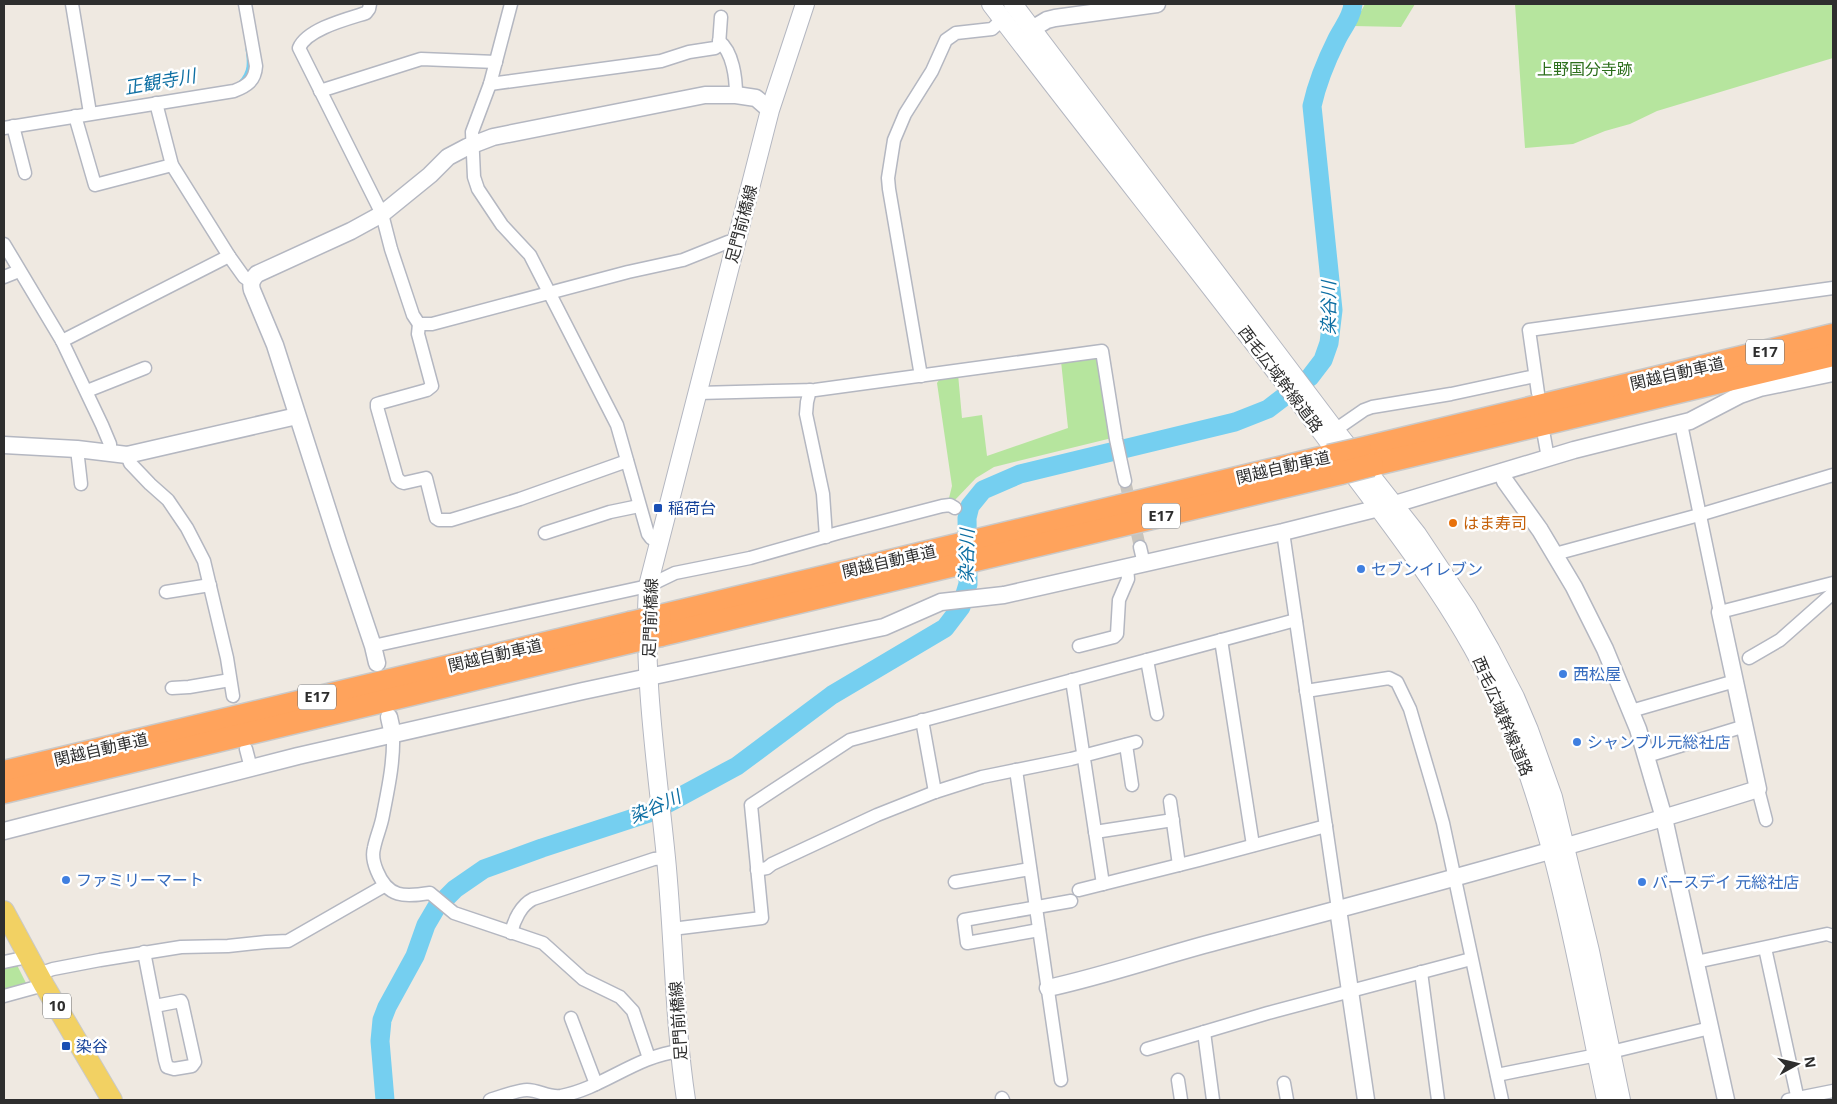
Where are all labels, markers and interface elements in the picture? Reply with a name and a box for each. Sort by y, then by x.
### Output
park label: 上野国分寺跡 [1537,58,1633,80]
water label: 正観寺川 [122,63,199,99]
street label: 足門前橋線 [720,183,762,265]
water label: 染谷川 [1316,279,1340,335]
street label: 西毛広域幹線道路 [1234,321,1328,437]
road number: E17 [1746,340,1784,364]
street label: 関越自動車道 [1628,351,1726,395]
street label: 関越自動車道 [1234,445,1332,489]
place label: 稲荷台 [668,497,716,519]
marker: 稲荷台 [652,502,664,514]
road number: E17 [1142,504,1180,528]
place label: はま寿司 [1463,512,1527,534]
marker: はま寿司 [1447,517,1459,529]
water label: 染谷川 [954,527,979,583]
street label: 関越自動車道 [840,539,938,583]
place label: セブンイレブン [1371,558,1483,580]
marker: セブンイレブン [1355,563,1367,575]
street label: 足門前橋線 [638,578,662,658]
street label: 関越自動車道 [446,633,544,677]
street label: 西毛広域幹線道路 [1468,653,1538,779]
place label: 西松屋 [1573,663,1621,685]
marker: 西松屋 [1557,668,1569,680]
road number: E17 [298,684,336,710]
street label: 関越自動車道 [52,727,150,771]
place label: シャンブル元総社店 [1587,731,1731,753]
marker: シャンブル元総社店 [1571,736,1583,748]
water label: 染谷川 [625,783,686,828]
place label: ファミリーマート [76,869,204,891]
place label: バースデイ 元総社店 [1652,871,1799,893]
marker: ファミリーマート [60,874,72,886]
marker: バースデイ 元総社店 [1636,876,1648,888]
street label: 足門前橋線 [664,980,692,1062]
road number: 10 [43,994,71,1018]
place label: 染谷 [76,1035,108,1057]
north arrow [1772,1039,1822,1089]
marker: 染谷 [60,1040,72,1052]
text: N [1800,1055,1821,1069]

